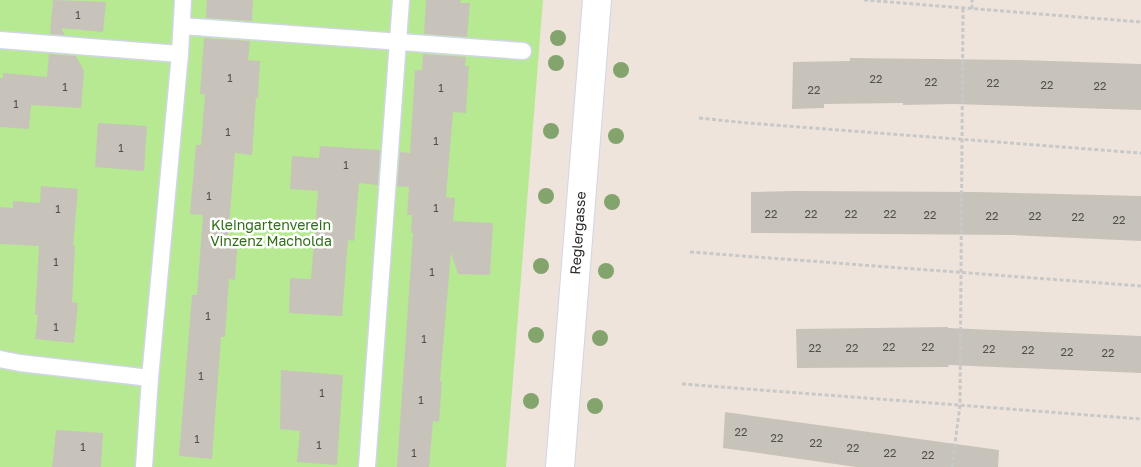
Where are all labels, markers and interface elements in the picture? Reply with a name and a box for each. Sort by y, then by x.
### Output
house number: 1 [75,8,81,21]
house number: 1 [227,71,233,84]
house number: 22 [870,72,882,85]
house number: 22 [925,75,937,88]
house number: 22 [987,76,999,89]
house number: 22 [1041,78,1053,91]
house number: 22 [1094,79,1106,92]
house number: 1 [62,80,68,93]
house number: 1 [438,81,444,94]
house number: 22 [808,83,820,96]
house number: 1 [13,97,19,110]
house number: 1 [225,125,231,138]
house number: 1 [433,134,439,147]
house number: 1 [118,141,124,154]
house number: 1 [343,158,349,171]
house number: 1 [206,189,212,202]
street label: Reglergasse [566,191,589,275]
house number: 1 [433,201,439,214]
house number: 1 [55,202,61,215]
house number: 22 [765,207,777,220]
house number: 22 [805,207,817,220]
house number: 22 [845,207,857,220]
house number: 22 [884,207,896,220]
house number: 22 [924,208,936,221]
house number: 22 [986,209,998,222]
house number: 22 [1029,209,1041,222]
house number: 22 [1072,210,1084,223]
house number: 22 [1113,213,1125,226]
park label: Kleingartenverein Vinzenz Macholda [210,216,332,249]
house number: 1 [53,255,59,268]
house number: 1 [429,265,435,278]
house number: 1 [205,309,211,322]
house number: 1 [53,320,59,333]
house number: 1 [421,332,427,345]
house number: 22 [883,340,895,353]
house number: 22 [922,340,934,353]
house number: 22 [809,341,821,354]
house number: 22 [846,341,858,354]
house number: 22 [983,342,995,355]
house number: 22 [1022,343,1034,356]
house number: 22 [1061,345,1073,358]
house number: 22 [1102,346,1114,359]
house number: 1 [198,369,204,382]
house number: 1 [319,386,325,399]
house number: 1 [418,393,424,406]
house number: 22 [735,425,747,438]
house number: 22 [771,431,783,444]
house number: 1 [194,432,200,445]
house number: 22 [810,436,822,449]
house number: 1 [316,438,322,451]
house number: 1 [80,440,86,453]
house number: 22 [847,441,859,454]
house number: 1 [411,446,417,459]
house number: 22 [884,446,896,459]
house number: 22 [922,448,934,461]

